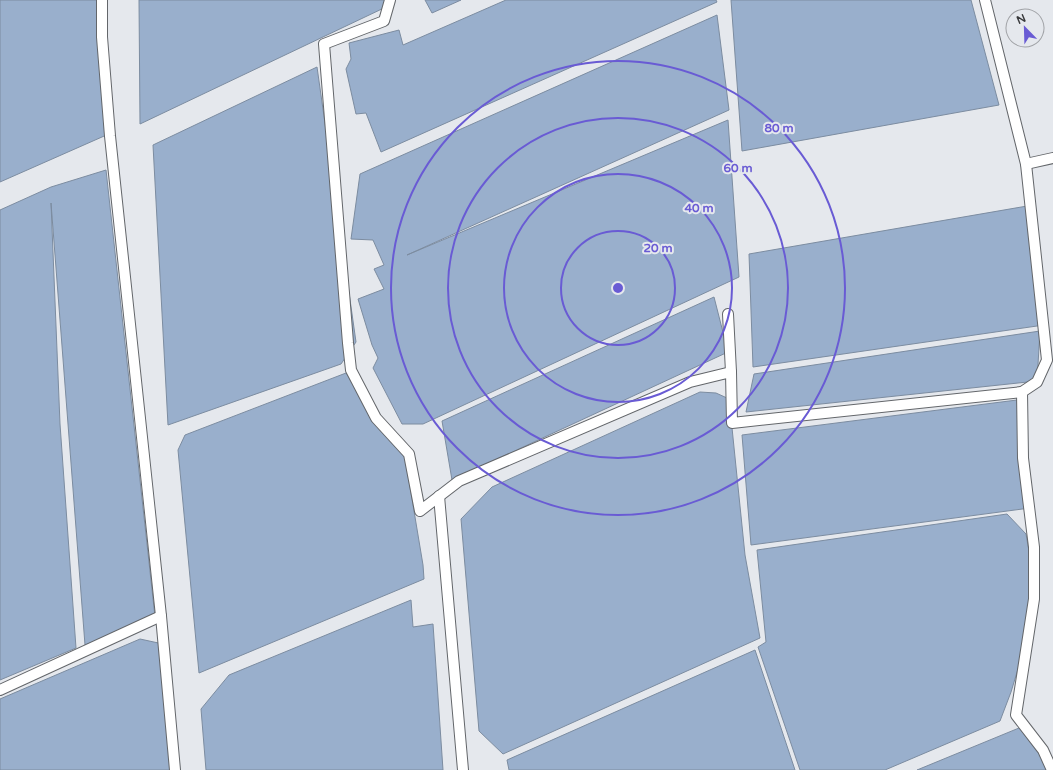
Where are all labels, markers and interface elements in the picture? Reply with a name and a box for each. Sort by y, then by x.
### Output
north arrow [1005,8,1045,48]
text: N [1015,12,1028,27]
text: 80 m [764,121,794,135]
text: 60 m [723,161,753,175]
text: 40 m [684,201,714,215]
text: 20 m [643,241,673,255]
centre of rings [611,281,625,295]

